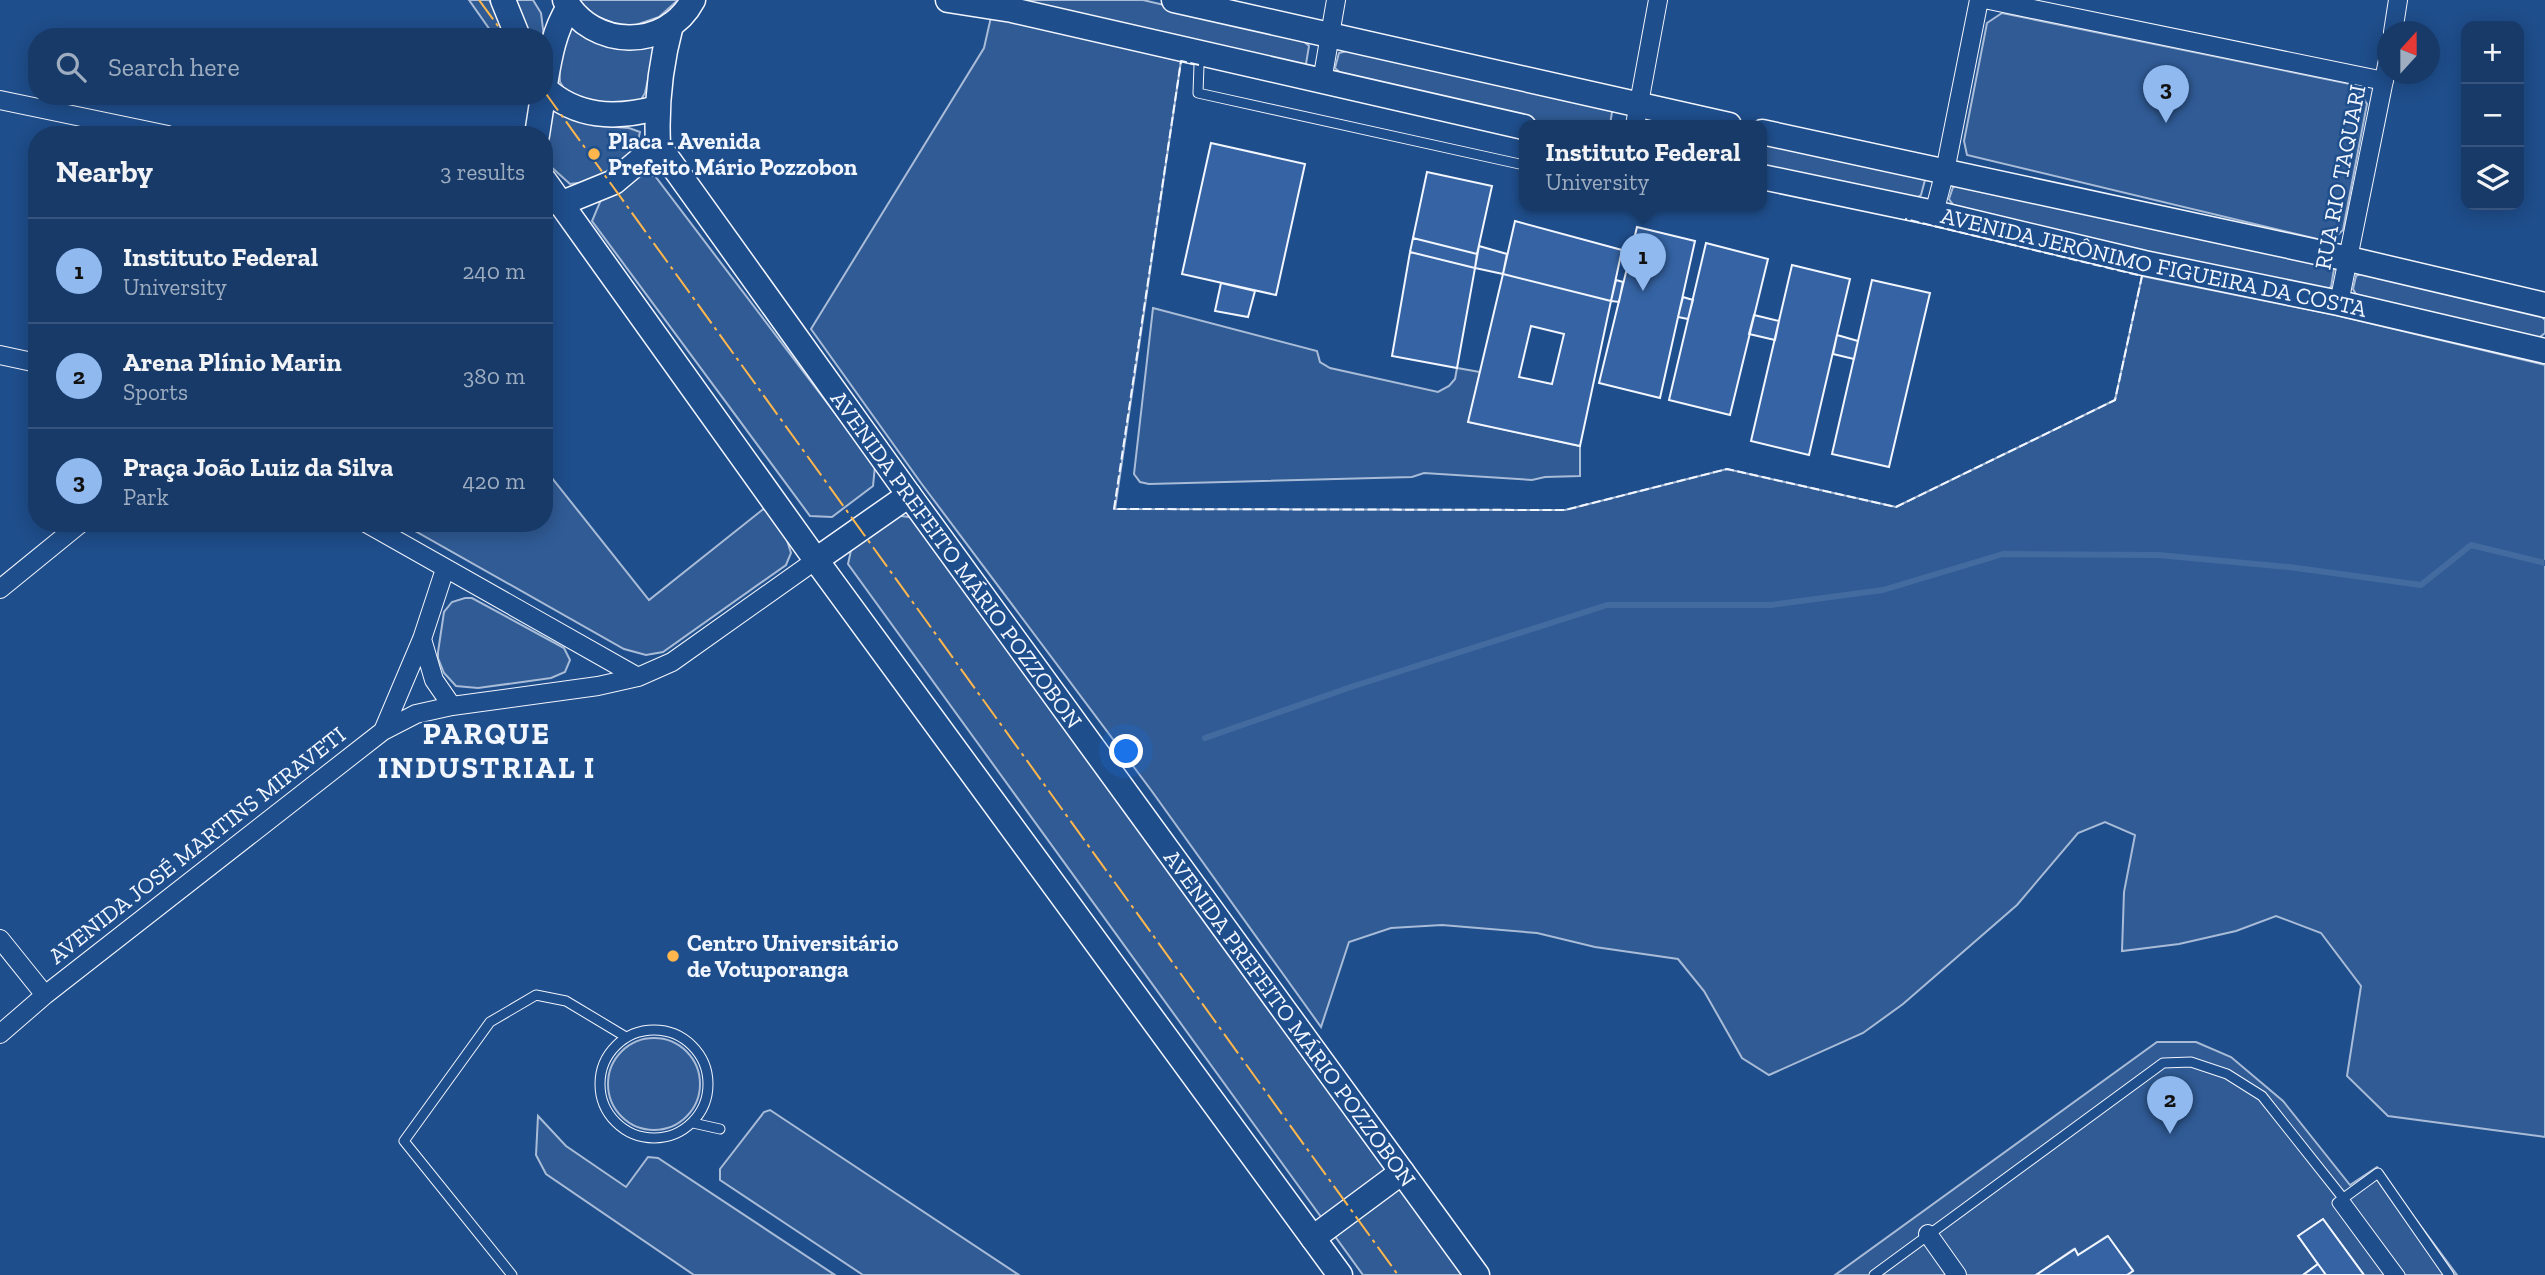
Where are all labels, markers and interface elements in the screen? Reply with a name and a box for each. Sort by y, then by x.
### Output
north arrow [2377,21,2440,84]
map controls [2461,21,2524,210]
button: + [2461,21,2524,84]
search box [28,28,553,105]
icon: search [52,48,90,86]
text: Search here [108,51,240,83]
pin: 3 [2143,65,2189,123]
street label: RUA RIO TAQUARI [2308,82,2372,272]
button: − [2461,84,2524,147]
popup [1519,120,1767,211]
place label: Placa - Avenida Prefeito Mário Pozzobon [608,127,858,181]
text: Instituto Federal [1545,136,1741,168]
marker: Placa - Avenida Prefeito Mário Pozzobon [586,146,602,162]
button: layers [2461,147,2524,210]
text: Nearby [56,154,153,190]
text: 3 results [440,158,525,186]
text: University [1545,168,1649,196]
street label: AVENIDA JERÔNIMO FIGUEIRA DA COSTA [1938,201,2370,323]
pin: 1 [1620,233,1666,291]
text: Instituto Federal [123,241,318,273]
text: 1 [74,257,84,285]
text: 240 m [462,257,525,285]
text: University [123,273,227,301]
text: Arena Plínio Marin [123,346,342,378]
text: 2 [73,362,85,390]
text: 380 m [463,362,525,390]
text: Sports [123,378,188,406]
street label: AVENIDA PREFEITO MÁRIO POZZOBON [825,385,1088,734]
text: Praça João Luiz da Silva [123,451,394,483]
text: 3 [73,467,85,495]
text: 420 m [462,467,525,495]
text: Park [123,483,169,511]
district label: PARQUE INDUSTRIAL I [378,716,596,786]
street label: AVENIDA JOSÉ MARTINS MIRAVETI [43,720,351,970]
your location [1109,734,1143,768]
street label: AVENIDA PREFEITO MÁRIO POZZOBON [1158,844,1422,1192]
place label: Centro Universitário de Votuporanga [687,929,899,983]
marker: Centro Universitário de Votuporanga [665,948,681,964]
pin: 2 [2147,1076,2193,1134]

